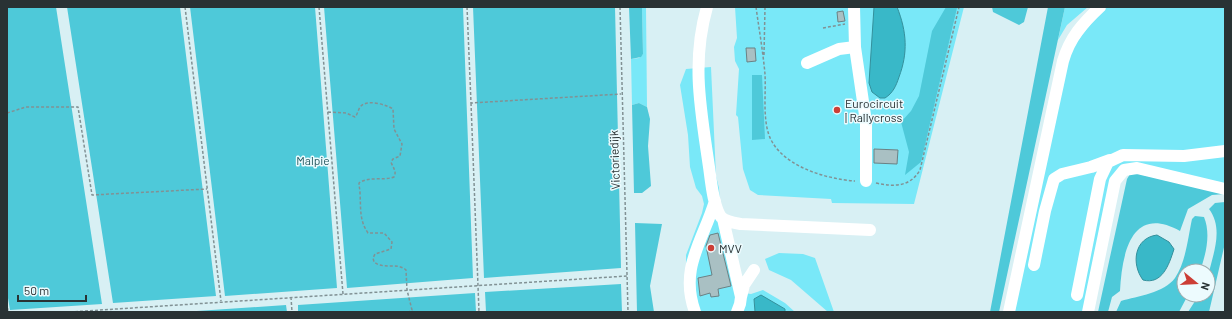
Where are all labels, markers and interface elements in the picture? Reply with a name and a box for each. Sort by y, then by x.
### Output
place label: Eurocircuit | Rallycross [845,96,903,124]
marker: Eurocircuit | Rallycross [832,105,842,115]
street label: Victoriedijk [606,130,622,190]
park label: Malpie [296,153,330,167]
place label: MVV [719,241,742,255]
marker: MVV [706,243,716,253]
north arrow [1176,263,1216,303]
scale bar [18,277,86,303]
text: N [1199,281,1213,292]
text: 50 m [24,283,49,297]

